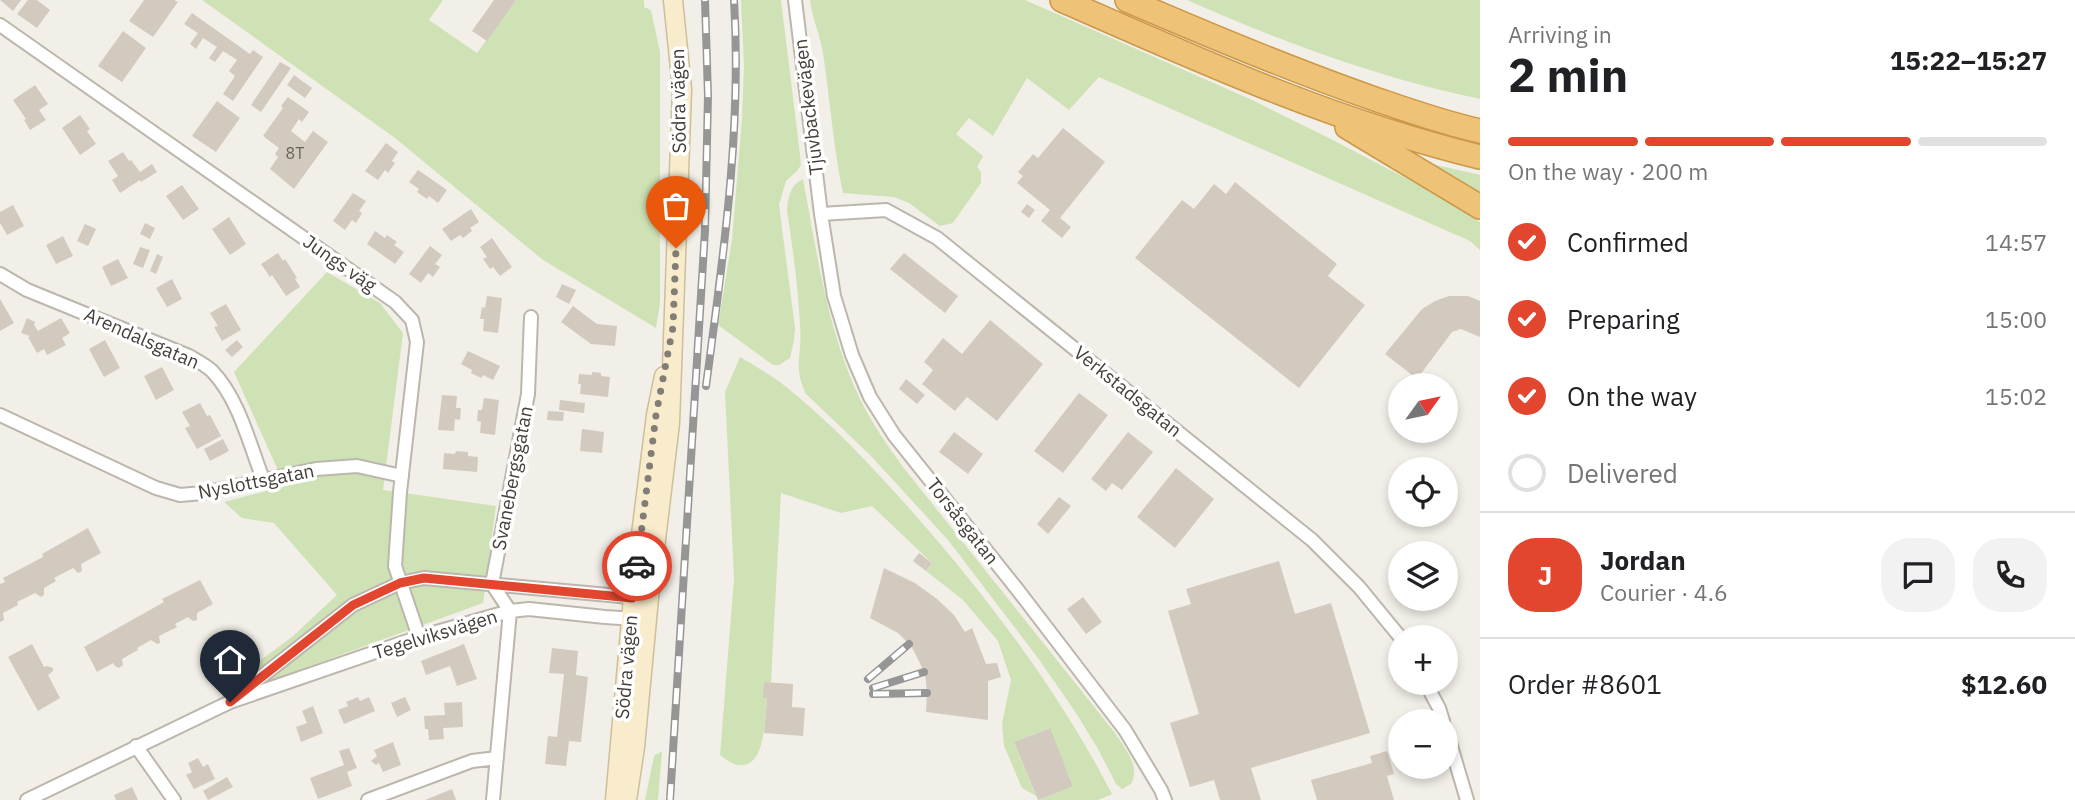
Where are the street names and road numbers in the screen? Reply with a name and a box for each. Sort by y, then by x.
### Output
street label: Tjuvbackevägen [788,38,828,176]
street label: Södra vägen [665,48,691,154]
street label: Jungs väg [299,229,381,297]
street label: Arendalsgatan [81,302,203,374]
street label: Verkstadsgatan [1069,340,1187,442]
street label: Svanebergsgatan [486,404,538,552]
street label: Nyslottsgatan [196,458,316,504]
street label: Torsåsgatan [922,473,1004,569]
street label: Tegelviksvägen [370,604,500,664]
street label: Södra vägen [609,614,643,720]

